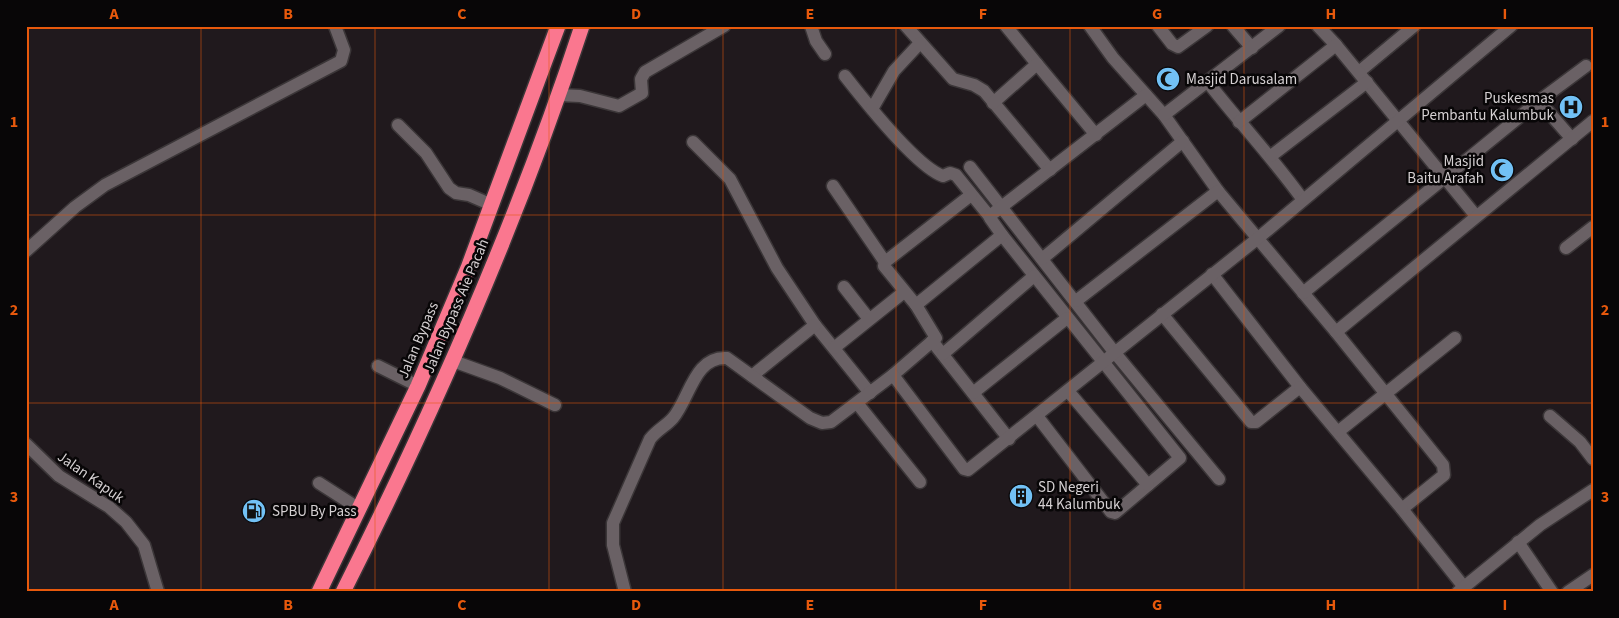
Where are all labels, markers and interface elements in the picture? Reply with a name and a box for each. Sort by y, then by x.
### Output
text: A [108,3,119,25]
text: B [283,3,293,25]
text: C [457,3,467,25]
text: D [631,3,641,25]
text: E [806,3,814,25]
text: F [979,3,987,25]
text: G [1152,3,1162,25]
text: H [1326,3,1336,25]
text: I [1503,3,1507,25]
mosque icon: Masjid Darusalam [1155,66,1181,92]
place label: Masjid Darusalam [1186,69,1297,90]
place label: Puskesmas Pembantu Kalumbuk [1421,88,1555,126]
hospital icon: Puskesmas Pembantu Kalumbuk [1558,94,1584,120]
text: 1 [10,111,18,133]
text: 1 [1601,111,1609,133]
place label: Masjid Baitu Arafah [1407,151,1484,189]
mosque icon: Masjid Baitu Arafah [1489,157,1515,183]
street label: Jalan Bypass Aie Pacah [420,236,492,376]
text: 2 [10,299,18,321]
street label: Jalan Bypass [394,299,442,381]
text: 2 [1601,299,1609,321]
street label: Jalan Kapuk [53,447,129,509]
place label: SD Negeri 44 Kalumbuk [1038,477,1121,515]
building icon: SD Negeri 44 Kalumbuk [1008,483,1034,509]
text: 3 [10,486,18,508]
text: 3 [1601,486,1609,508]
fuel station icon: SPBU By Pass [241,498,267,524]
place label: SPBU By Pass [272,501,357,522]
text: A [108,594,119,616]
text: B [283,594,293,616]
text: C [457,594,467,616]
text: D [631,594,641,616]
text: E [806,594,814,616]
text: F [979,594,987,616]
text: G [1152,594,1162,616]
text: H [1326,594,1336,616]
text: I [1503,594,1507,616]

